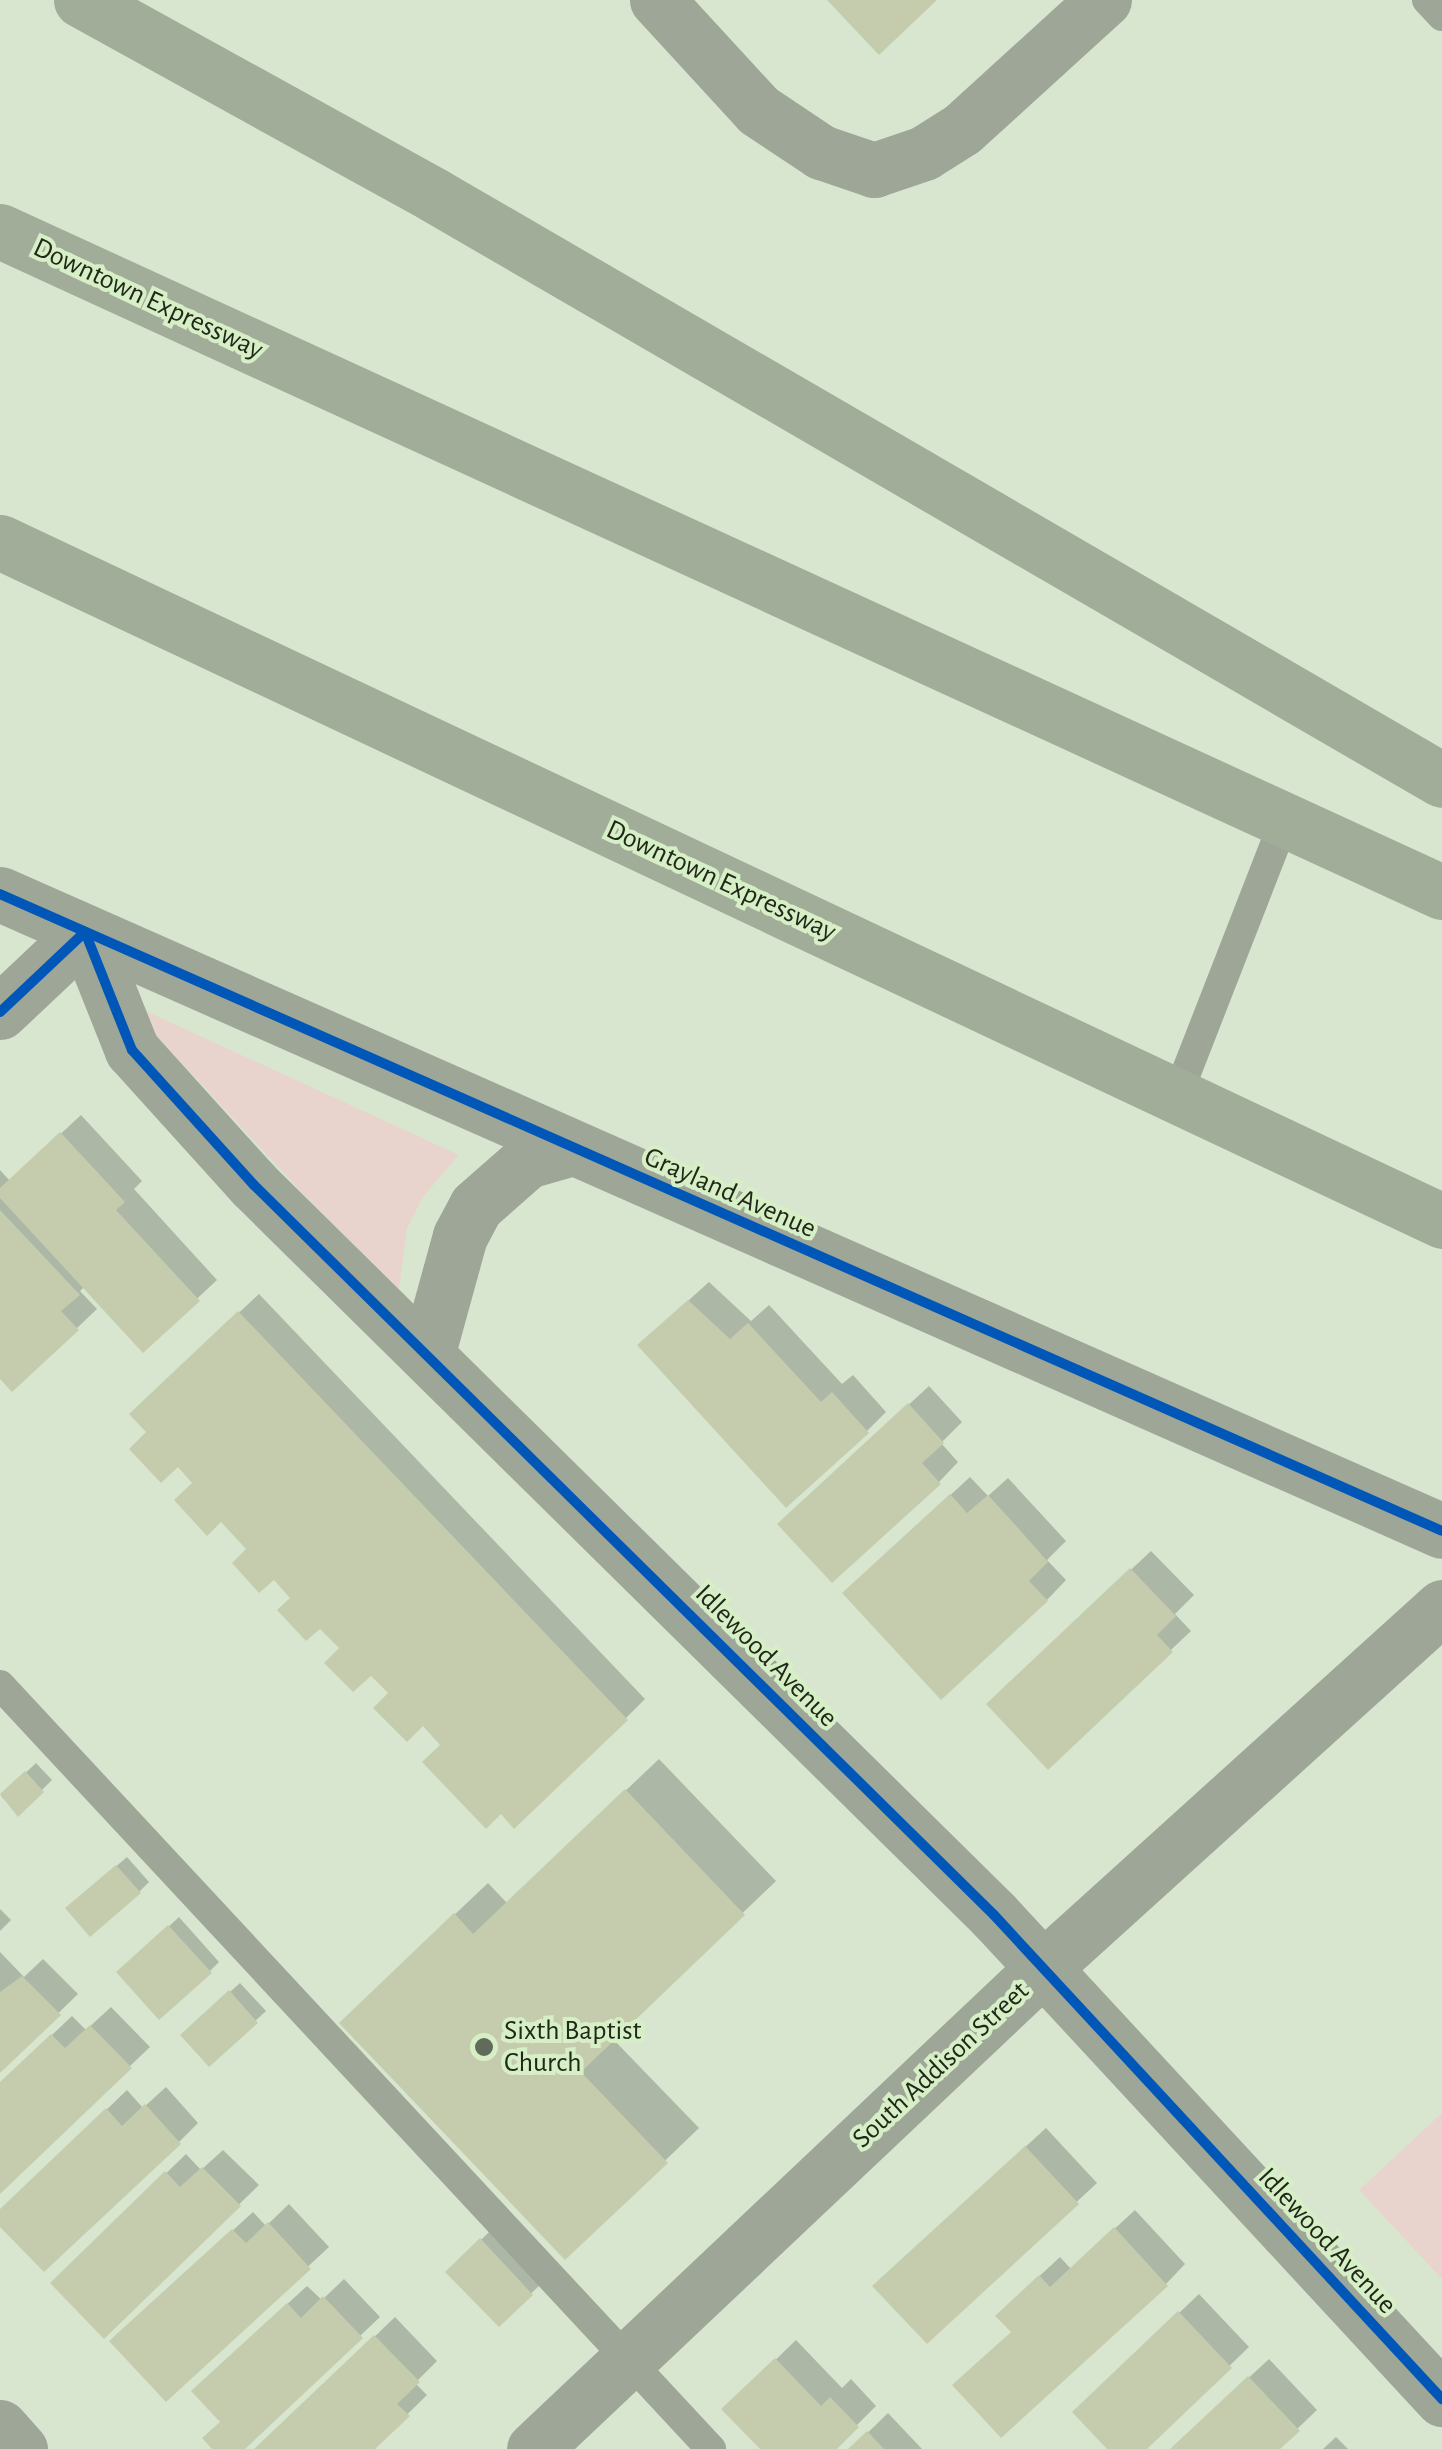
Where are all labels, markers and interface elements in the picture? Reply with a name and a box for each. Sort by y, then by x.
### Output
street label: Downtown Expressway [28,231,268,367]
street label: Downtown Expressway [601,813,841,949]
street label: Grayland Avenue [639,1140,821,1246]
street label: Idlewood Avenue [688,1578,844,1734]
street label: South Addison Street [846,1975,1036,2155]
place label: Sixth Baptist Church [504,2014,642,2080]
marker: Sixth Baptist Church [473,2036,495,2058]
street label: Idlewood Avenue [1251,2161,1403,2321]

